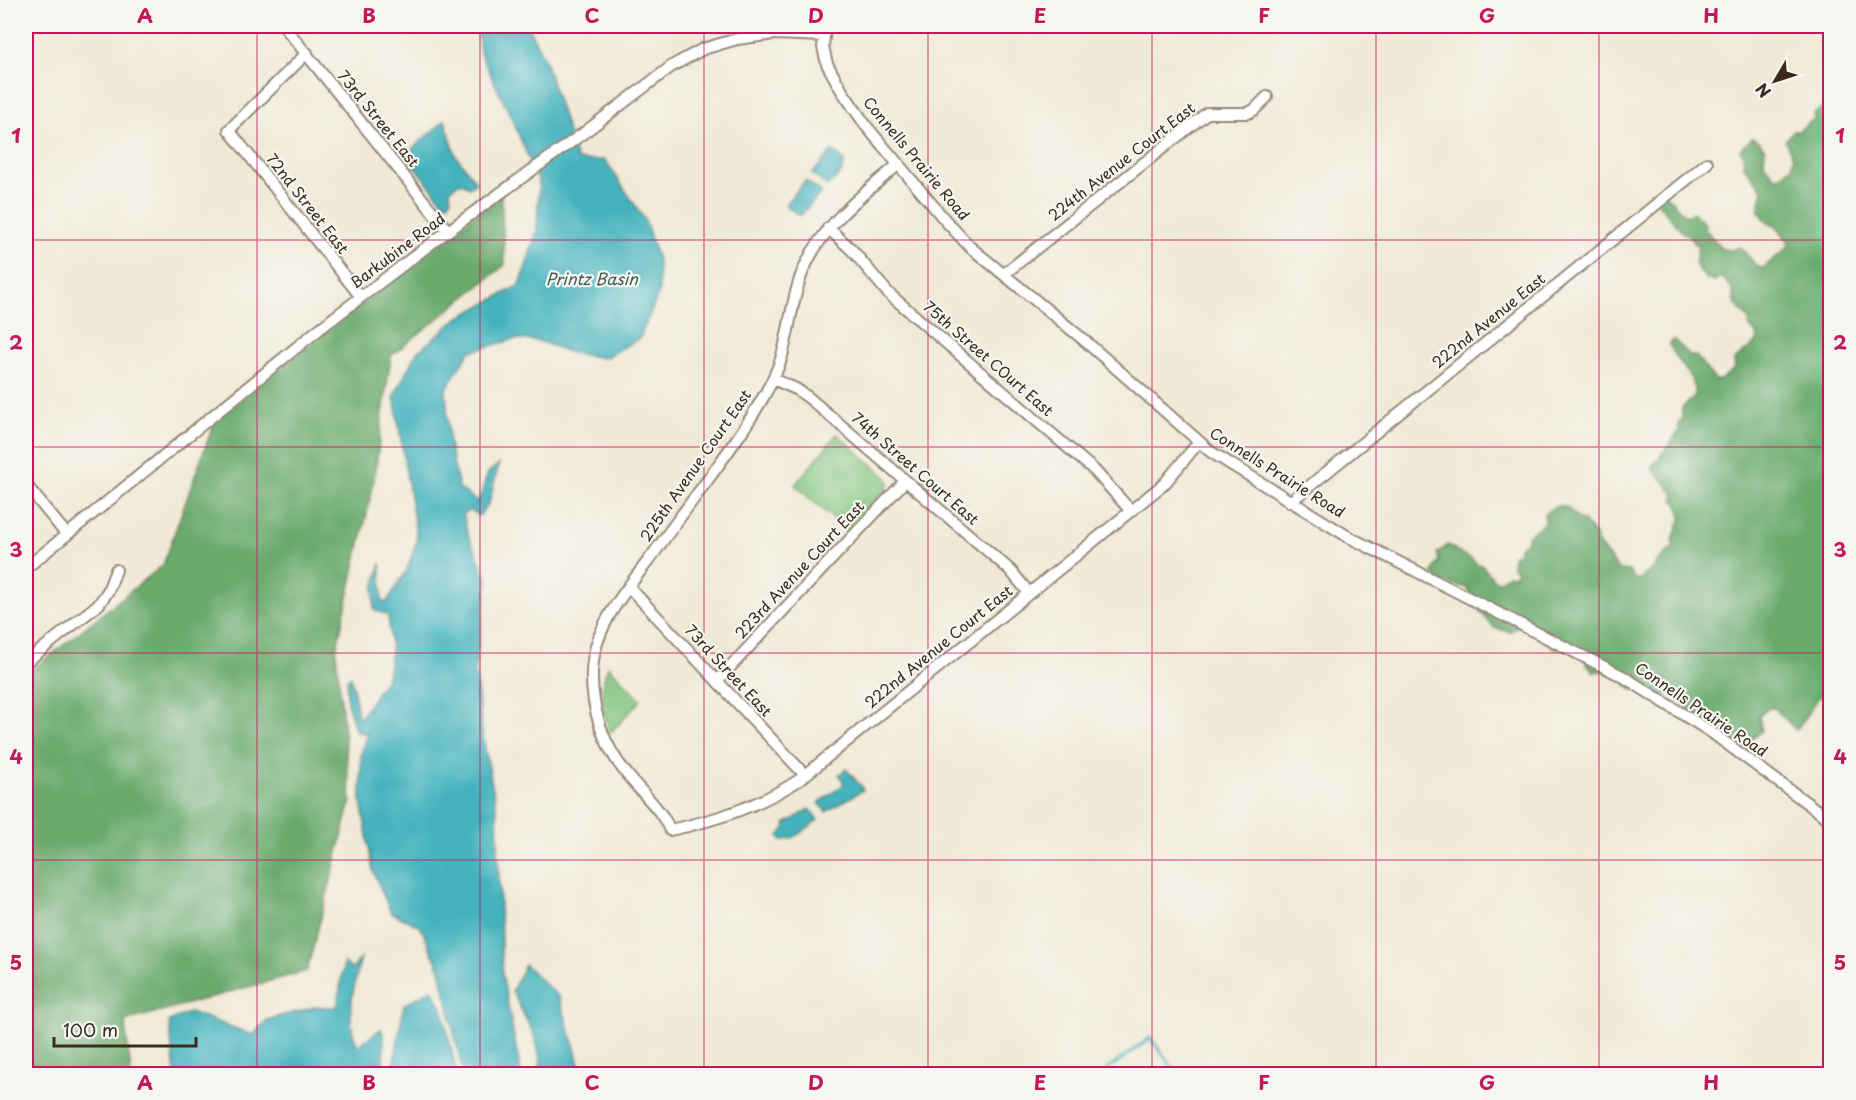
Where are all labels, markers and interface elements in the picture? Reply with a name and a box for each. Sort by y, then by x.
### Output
text: A [137,0,153,30]
text: B [362,0,376,30]
text: C [584,0,600,30]
text: D [808,0,824,30]
text: E [1034,0,1046,30]
text: F [1258,0,1270,30]
text: G [1479,0,1495,30]
text: H [1703,0,1719,30]
north arrow [1745,51,1805,111]
street label: 73rd Street East [333,65,425,171]
text: N [1749,79,1776,104]
street label: Connells Prairie Road [858,91,976,225]
street label: 224th Avenue Court East [1043,96,1199,226]
text: 1 [11,120,21,150]
text: 1 [1835,120,1845,150]
street label: 72nd Street East [262,148,355,258]
street label: Barkubine Road [345,206,450,293]
water label: Printz Basin [546,266,639,290]
street label: 222nd Avenue East [1426,267,1550,373]
street label: 75th Street COurt East [919,295,1059,421]
text: 2 [9,327,23,357]
text: 2 [1833,327,1847,357]
street label: 225th Avenue Court East [633,384,756,546]
street label: 74th Street Court East [847,406,985,530]
street label: Connells Prairie Road [1206,421,1350,523]
street label: 223rd Avenue Court East [729,495,869,643]
text: 3 [9,534,23,564]
text: 3 [1833,534,1847,564]
street label: 222nd Avenue Court East [859,579,1017,713]
street label: 73rd Street East [680,619,778,721]
street label: Connells Prairie Road [1631,656,1773,762]
text: 4 [9,741,23,771]
text: 4 [1833,741,1847,771]
text: 5 [10,947,22,977]
text: 5 [1834,947,1846,977]
scale bar [54,1010,196,1048]
text: 100 m [63,1016,118,1043]
text: A [137,1067,153,1097]
text: B [362,1067,376,1097]
text: C [584,1067,600,1097]
text: D [808,1067,824,1097]
text: E [1034,1067,1046,1097]
text: F [1258,1067,1270,1097]
text: G [1479,1067,1495,1097]
text: H [1703,1067,1719,1097]

